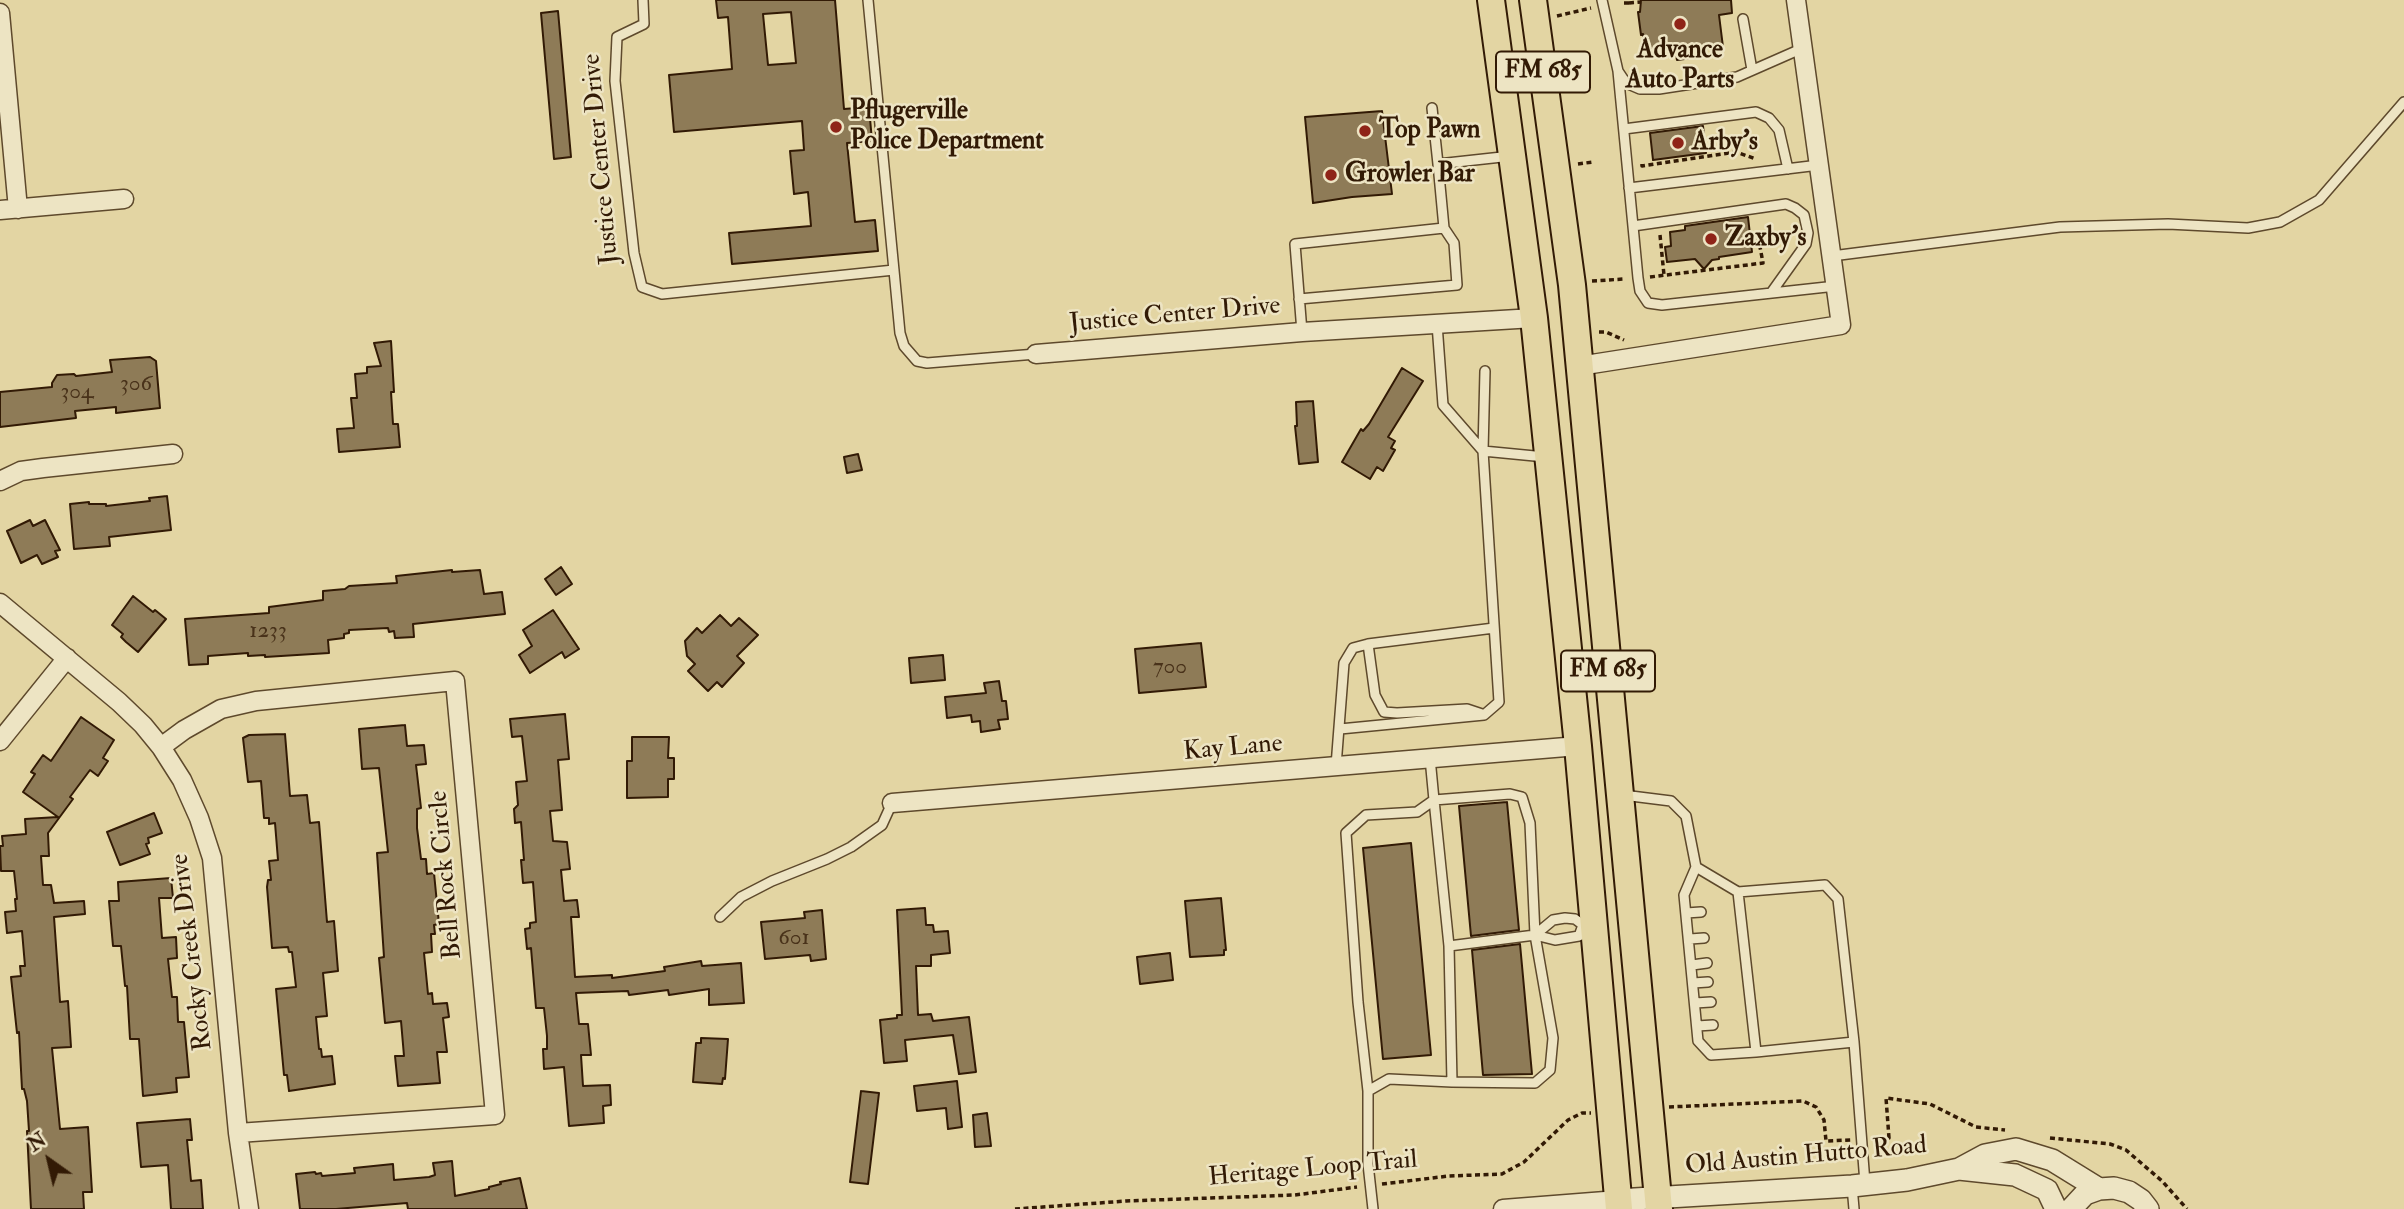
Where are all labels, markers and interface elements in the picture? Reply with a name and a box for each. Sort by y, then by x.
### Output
marker: Advance Auto Parts [1672,16,1688,32]
place label: Advance Auto Parts [1626,35,1734,96]
street label: Justice Center Drive [577,52,627,266]
road number: FM 685 [1496,52,1590,92]
place label: Pflugerville Police Department [850,96,1044,158]
place label: Top Pawn [1379,115,1481,147]
marker: Pflugerville Police Department [828,119,844,135]
marker: Top Pawn [1357,123,1373,139]
place label: Arby's [1692,127,1758,159]
marker: Arby's [1670,135,1686,151]
place label: Growler Bar [1345,159,1475,191]
marker: Growler Bar [1323,167,1339,183]
place label: Zaxby's [1725,223,1806,255]
marker: Zaxby's [1703,231,1719,247]
street label: Justice Center Drive [1068,291,1282,341]
house number: 306 [120,371,152,399]
house number: 304 [61,379,93,407]
house number: 1233 [249,618,287,646]
road number: FM 685 [1561,650,1655,692]
house number: 700 [1153,654,1187,682]
street label: Kay Lane [1182,729,1284,769]
street label: Bell Rock Circle [424,789,470,961]
street label: Rocky Creek Drive [165,852,221,1052]
house number: 601 [778,925,810,953]
north arrow [14,1125,84,1195]
text: N [23,1128,51,1157]
street label: Old Austin Hutto Road [1684,1131,1928,1183]
street label: Heritage Loop Trail [1207,1145,1419,1195]

